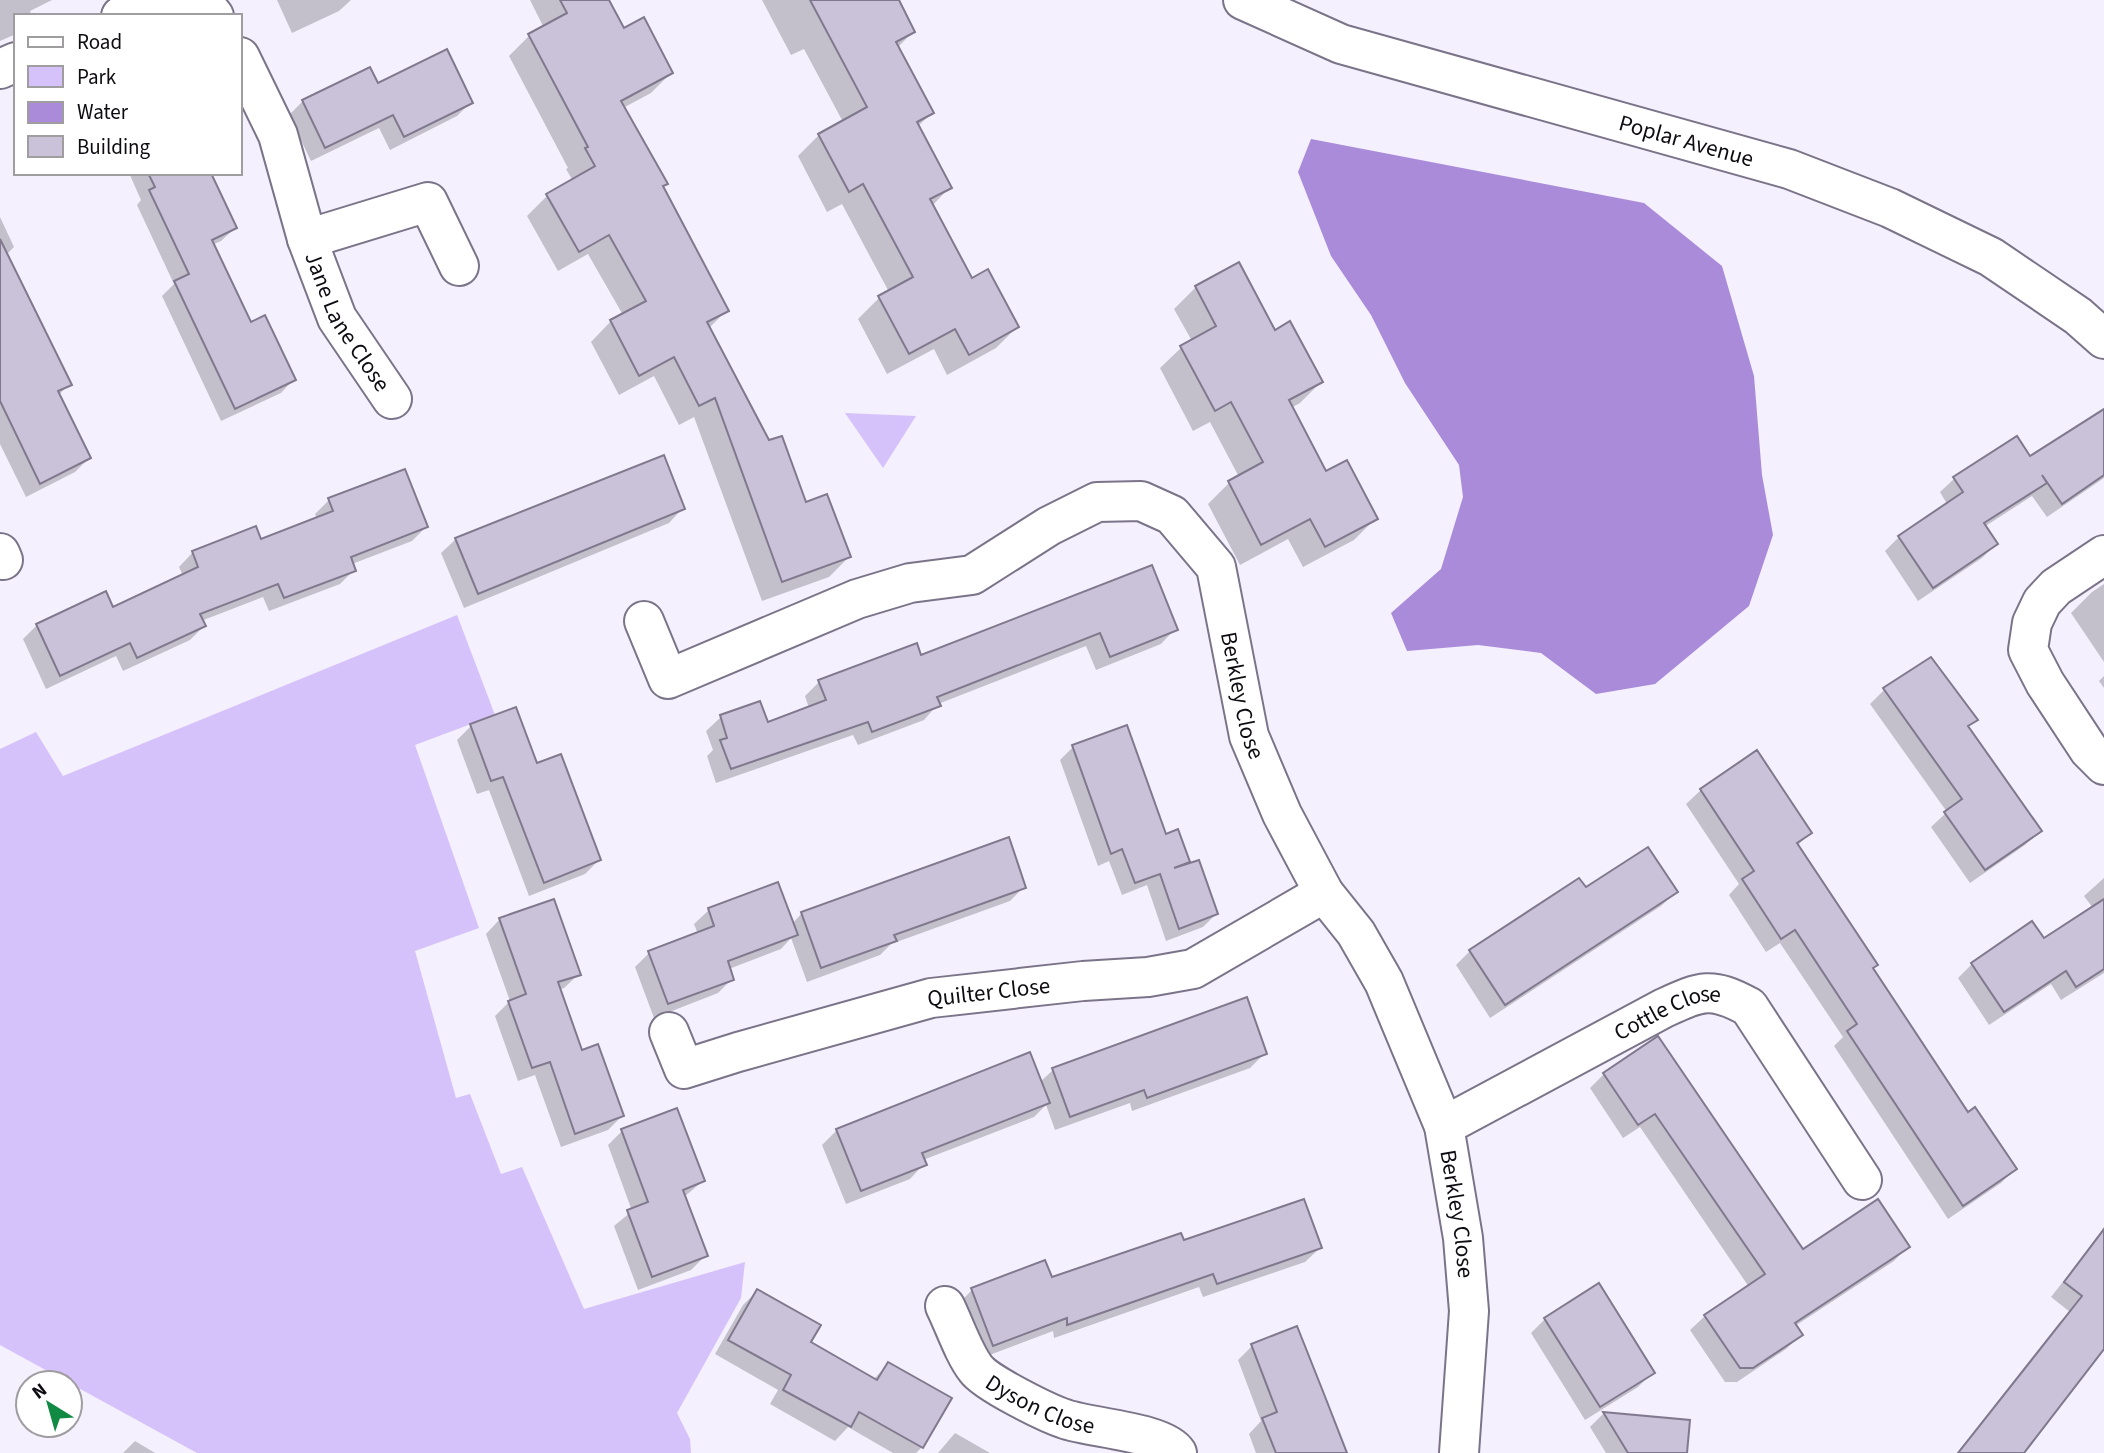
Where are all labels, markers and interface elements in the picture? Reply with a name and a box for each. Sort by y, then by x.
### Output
legend [14,14,242,175]
text: Road [77,27,122,57]
text: Park [77,62,117,92]
text: Water [77,97,129,127]
street label: Poplar Avenue [1615,106,1758,175]
text: Building [77,132,151,162]
street label: Jane Lane Close [297,247,399,398]
street label: Berkley Close [1213,629,1273,764]
street label: Quilter Close [926,968,1052,1015]
street label: Cottle Close [1608,976,1723,1049]
street label: Berkley Close [1432,1147,1483,1279]
street label: Dyson Close [979,1366,1097,1442]
north arrow [14,1369,84,1439]
text: N [26,1377,53,1406]

